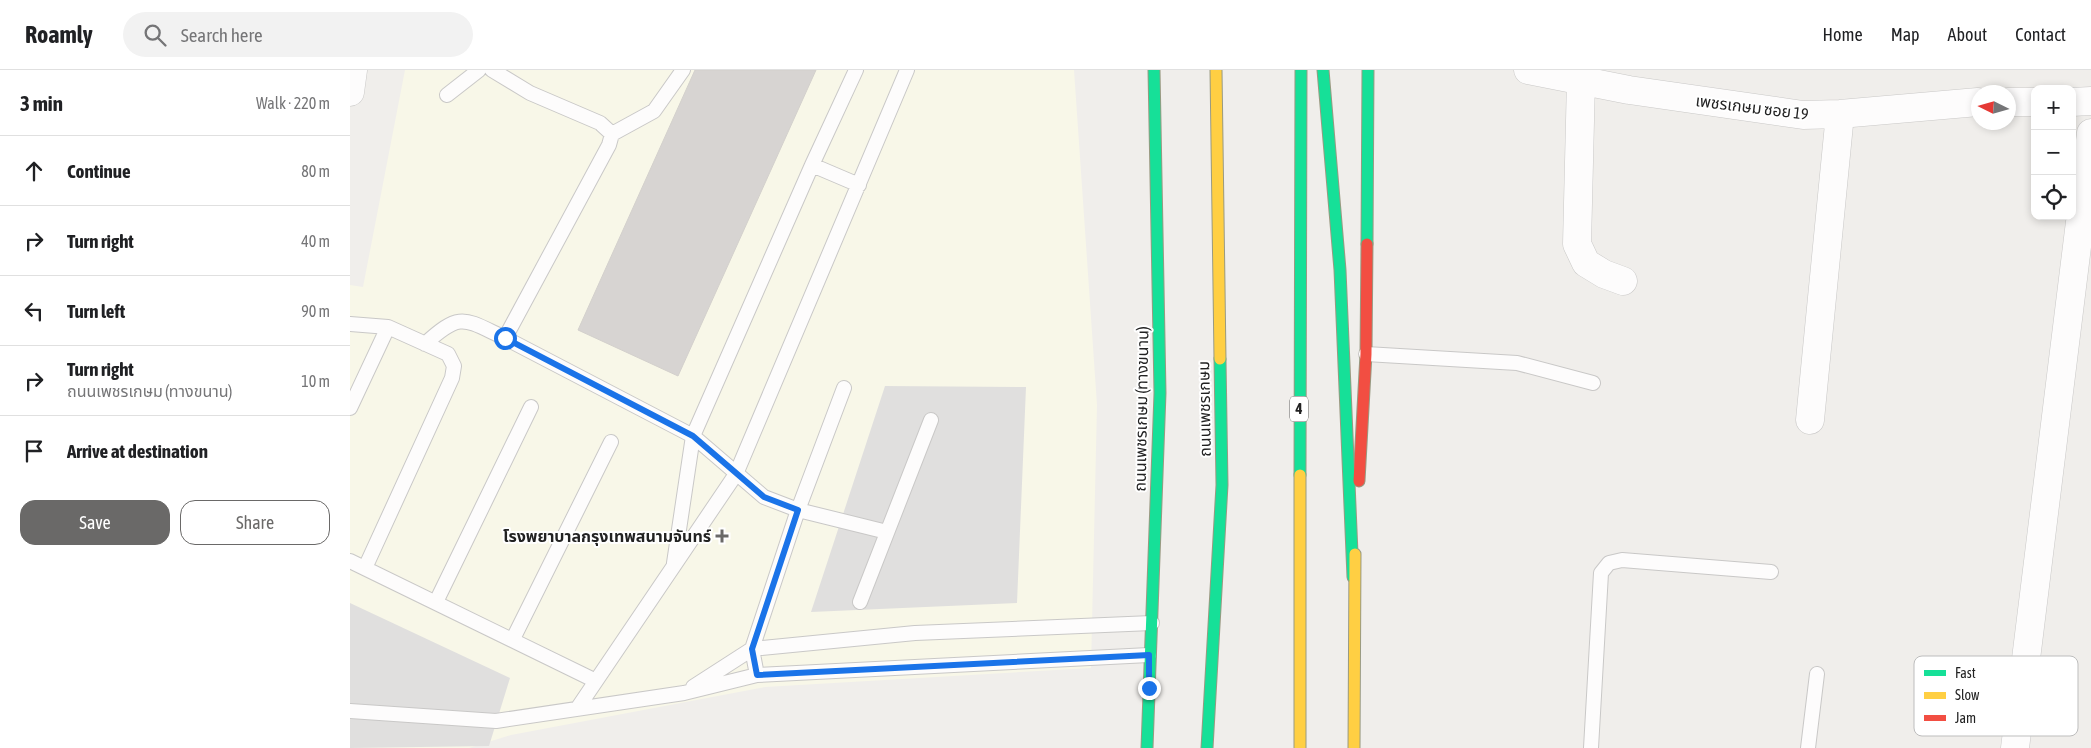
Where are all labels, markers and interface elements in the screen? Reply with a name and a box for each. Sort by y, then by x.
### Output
search box [123,12,473,57]
text: Roamly [25,21,93,48]
icon: search [141,21,169,49]
text: Search here [181,24,263,46]
text: Home [1823,24,1863,45]
text: Map [1891,24,1920,45]
text: About [1948,24,1987,45]
text: Contact [2015,24,2066,45]
north arrow [1971,85,2016,130]
map controls [2031,85,2076,220]
button: + [2031,85,2076,130]
text: 3 min [20,91,63,115]
street label: เพชรเกษม ซอย 19 [1695,91,1809,123]
text: Walk · 220 m [256,94,330,112]
button: − [2031,130,2076,175]
icon: ahead [20,157,48,185]
text: Continue [67,160,131,182]
text: 80 m [301,162,330,180]
button: locate [2031,175,2076,220]
icon: right [20,227,48,255]
text: Turn right [67,230,134,252]
text: 40 m [301,232,330,250]
icon: left [20,297,48,325]
text: Turn left [67,300,125,322]
text: 90 m [301,302,330,320]
street label: ถนนเพชรเกษม (ทางขนาน) [1131,326,1152,492]
route start [494,327,517,350]
text: Turn right [67,358,134,380]
street label: ถนนเพชรเกษม [1194,361,1214,457]
icon: right [20,367,48,395]
text: 10 m [301,372,330,390]
text: ถนนเพชรเกษม (ทางขนาน) [67,382,232,400]
road number: 4 [1290,396,1308,422]
icon: arrive [20,437,48,465]
text: Arrive at destination [67,440,208,462]
button: Save [20,500,170,545]
button: Share [180,500,330,545]
place label: โรงพยาบาลกรุงเทพสนามจันทร์ [503,527,711,546]
marker: โรงพยาบาลกรุงเทพสนามจันทร์ [715,529,729,543]
legend [1914,656,2078,736]
text: Fast [1955,665,1976,681]
route end [1138,677,1161,700]
text: Slow [1955,687,1980,703]
text: Jam [1955,710,1976,726]

